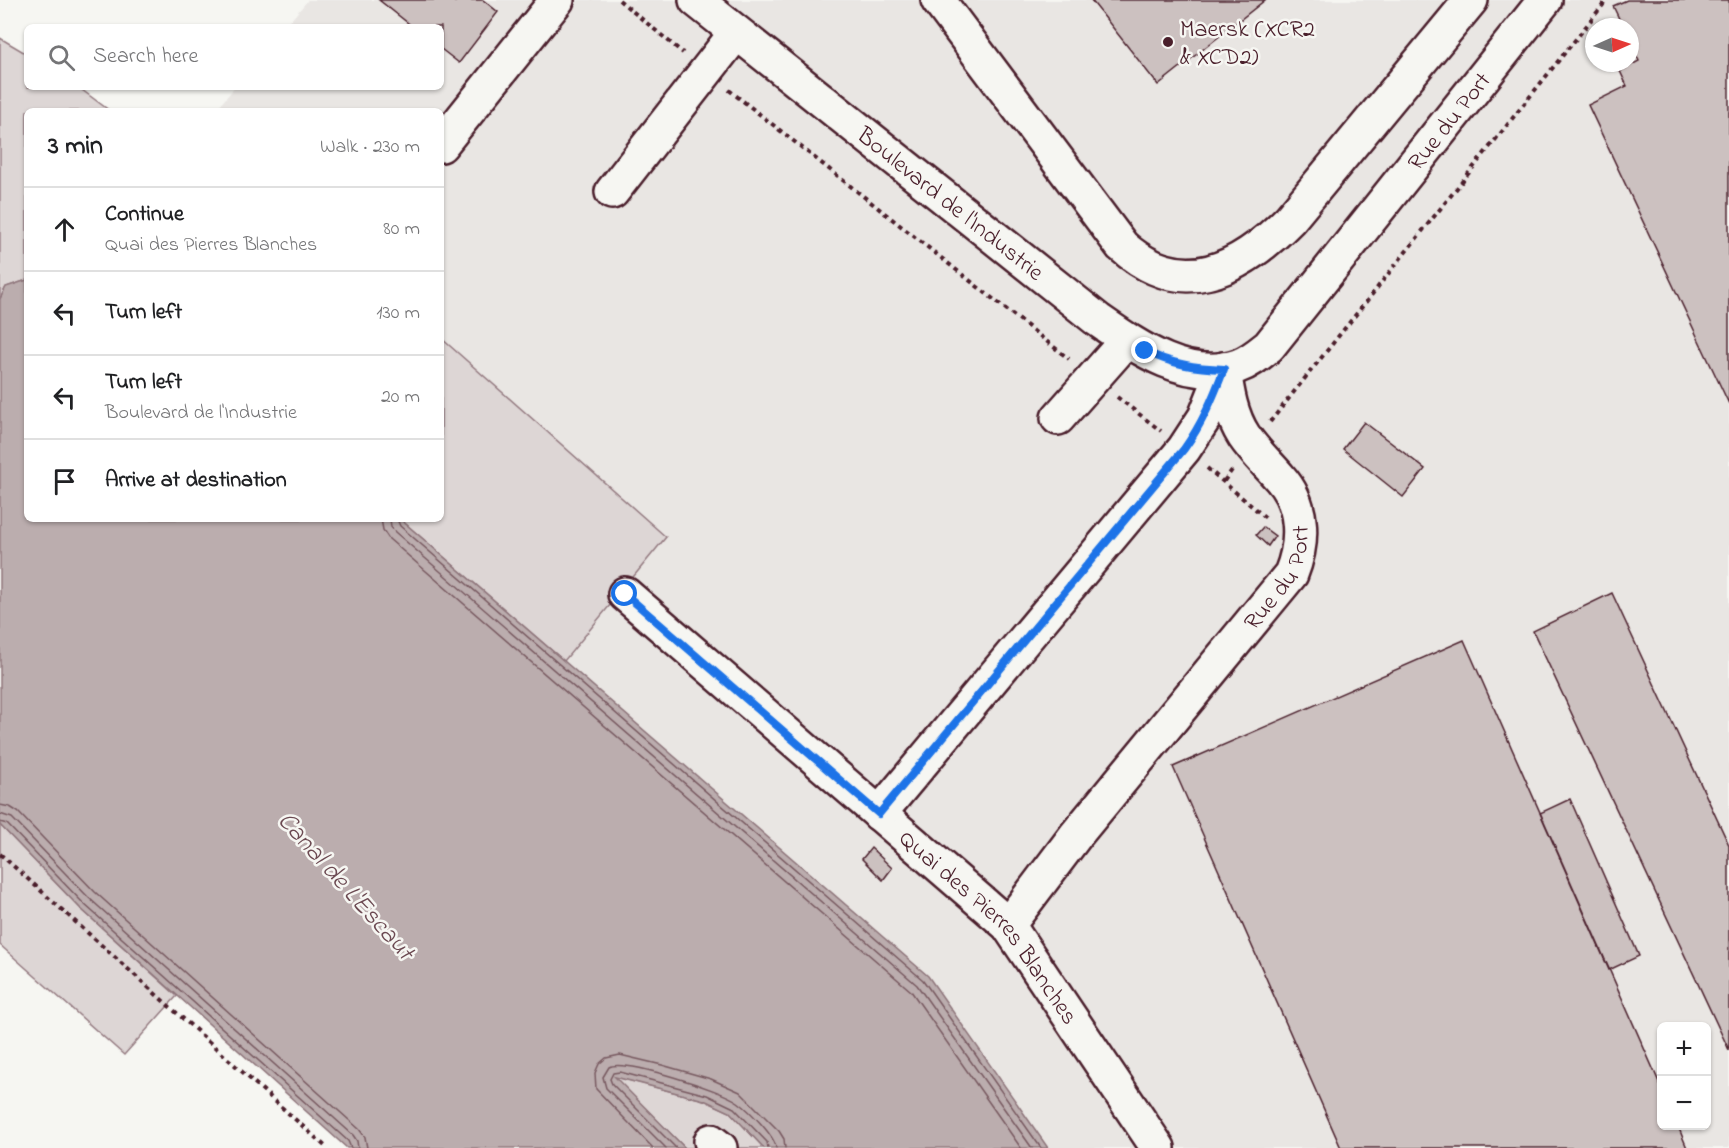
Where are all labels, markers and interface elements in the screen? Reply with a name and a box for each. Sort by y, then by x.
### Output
place label: Maersk (XCR2 & XCD2) [1180,13,1315,76]
north arrow [1585,18,1639,72]
search box [24,24,444,90]
marker: Maersk (XCR2 & XCD2) [1161,35,1175,49]
icon: search [45,41,78,74]
text: Search here [93,41,198,73]
street label: Rue du Port [1400,66,1501,179]
street label: Boulevard de l'Industrie [848,119,1051,291]
text: 3 min [48,128,103,166]
text: Walk · 230 m [320,133,420,162]
text: Continue [105,199,184,231]
icon: ahead [48,213,81,246]
text: 80 m [383,215,420,244]
text: Quai des Pierres Blanches [105,231,317,260]
icon: left [48,297,81,330]
text: Turn left [105,297,182,329]
text: 130 m [376,299,420,328]
route end [1131,337,1157,363]
text: Turn left [105,367,182,399]
icon: left [48,381,81,414]
text: 20 m [381,383,420,412]
text: Boulevard de l'Industrie [105,399,297,428]
icon: arrive [48,465,81,498]
text: Arrive at destination [105,465,287,497]
street label: Rue du Port [1236,525,1320,639]
route start [611,580,637,606]
water label: Canal de L'Escaut [267,804,424,972]
street label: Quai des Pierres Blanches [890,823,1085,1033]
map controls [1657,1022,1711,1130]
button: + [1657,1022,1711,1076]
button: − [1657,1076,1711,1130]

